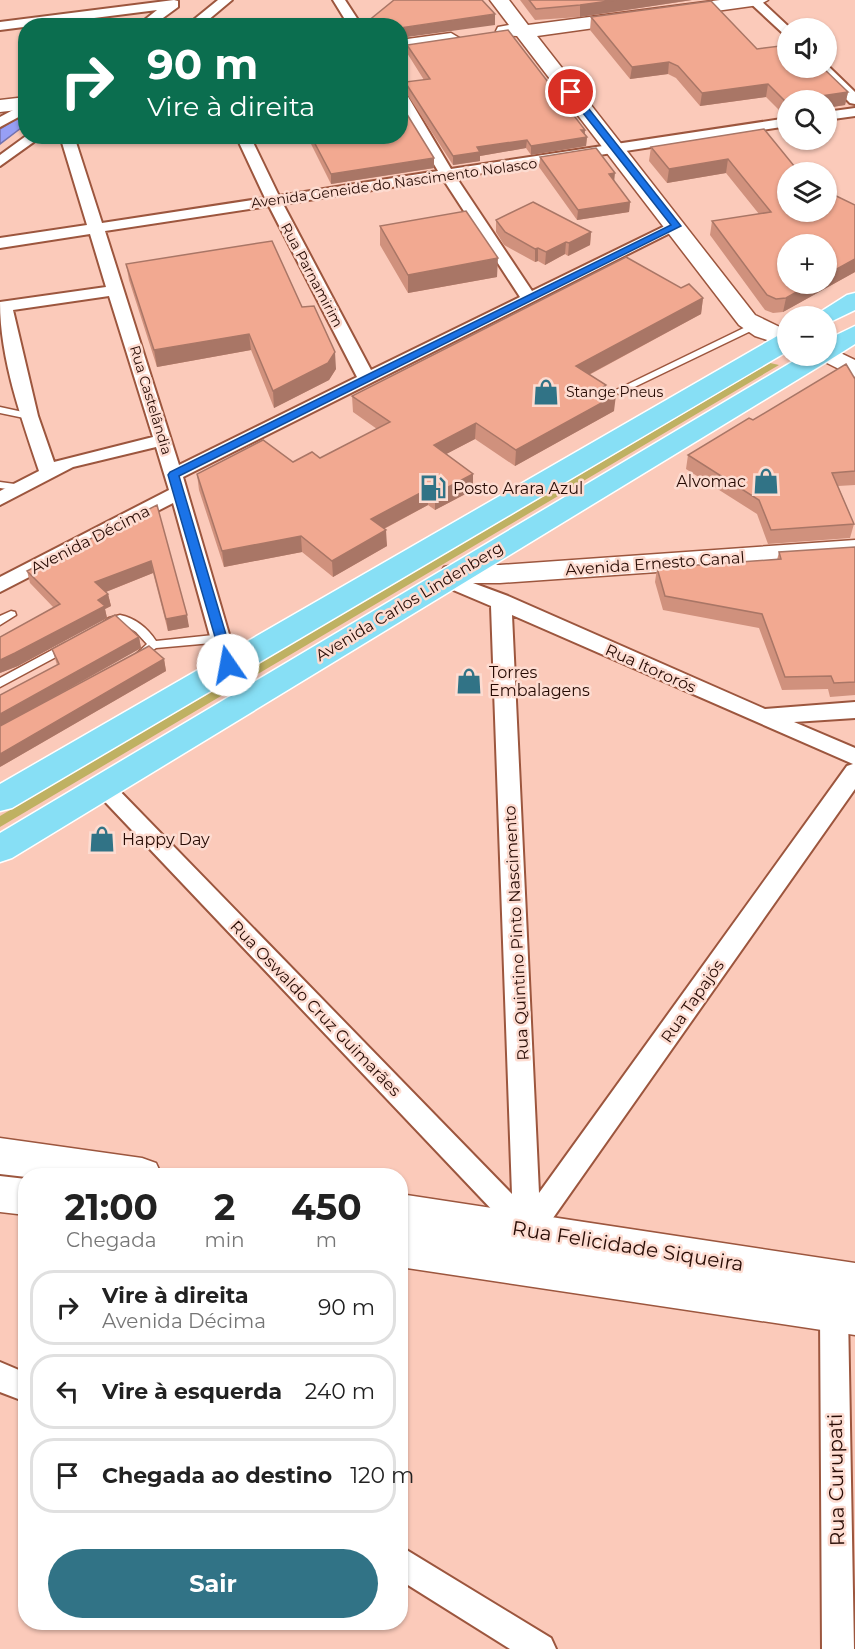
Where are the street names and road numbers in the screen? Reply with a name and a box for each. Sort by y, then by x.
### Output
street label: Avenida Geneide do Nascimento Nolasco [250,154,539,212]
street label: Rua Parnamirim [277,220,347,330]
street label: Rua Castelândia [126,343,176,457]
street label: Avenida Décima [27,501,153,578]
street label: Avenida Carlos Lindenberg [312,538,507,665]
street label: Avenida Ernesto Canal [565,548,745,579]
street label: Rua Itororós [602,640,699,697]
street label: Rua Quintino Pinto Nascimento [500,805,533,1061]
street label: Rua Oswaldo Cruz Guimarães [226,917,405,1100]
street label: Rua Tapajós [657,956,728,1046]
street label: Rua Felicidade Siqueira [511,1216,745,1276]
street label: Rua Curupati [823,1414,849,1546]

